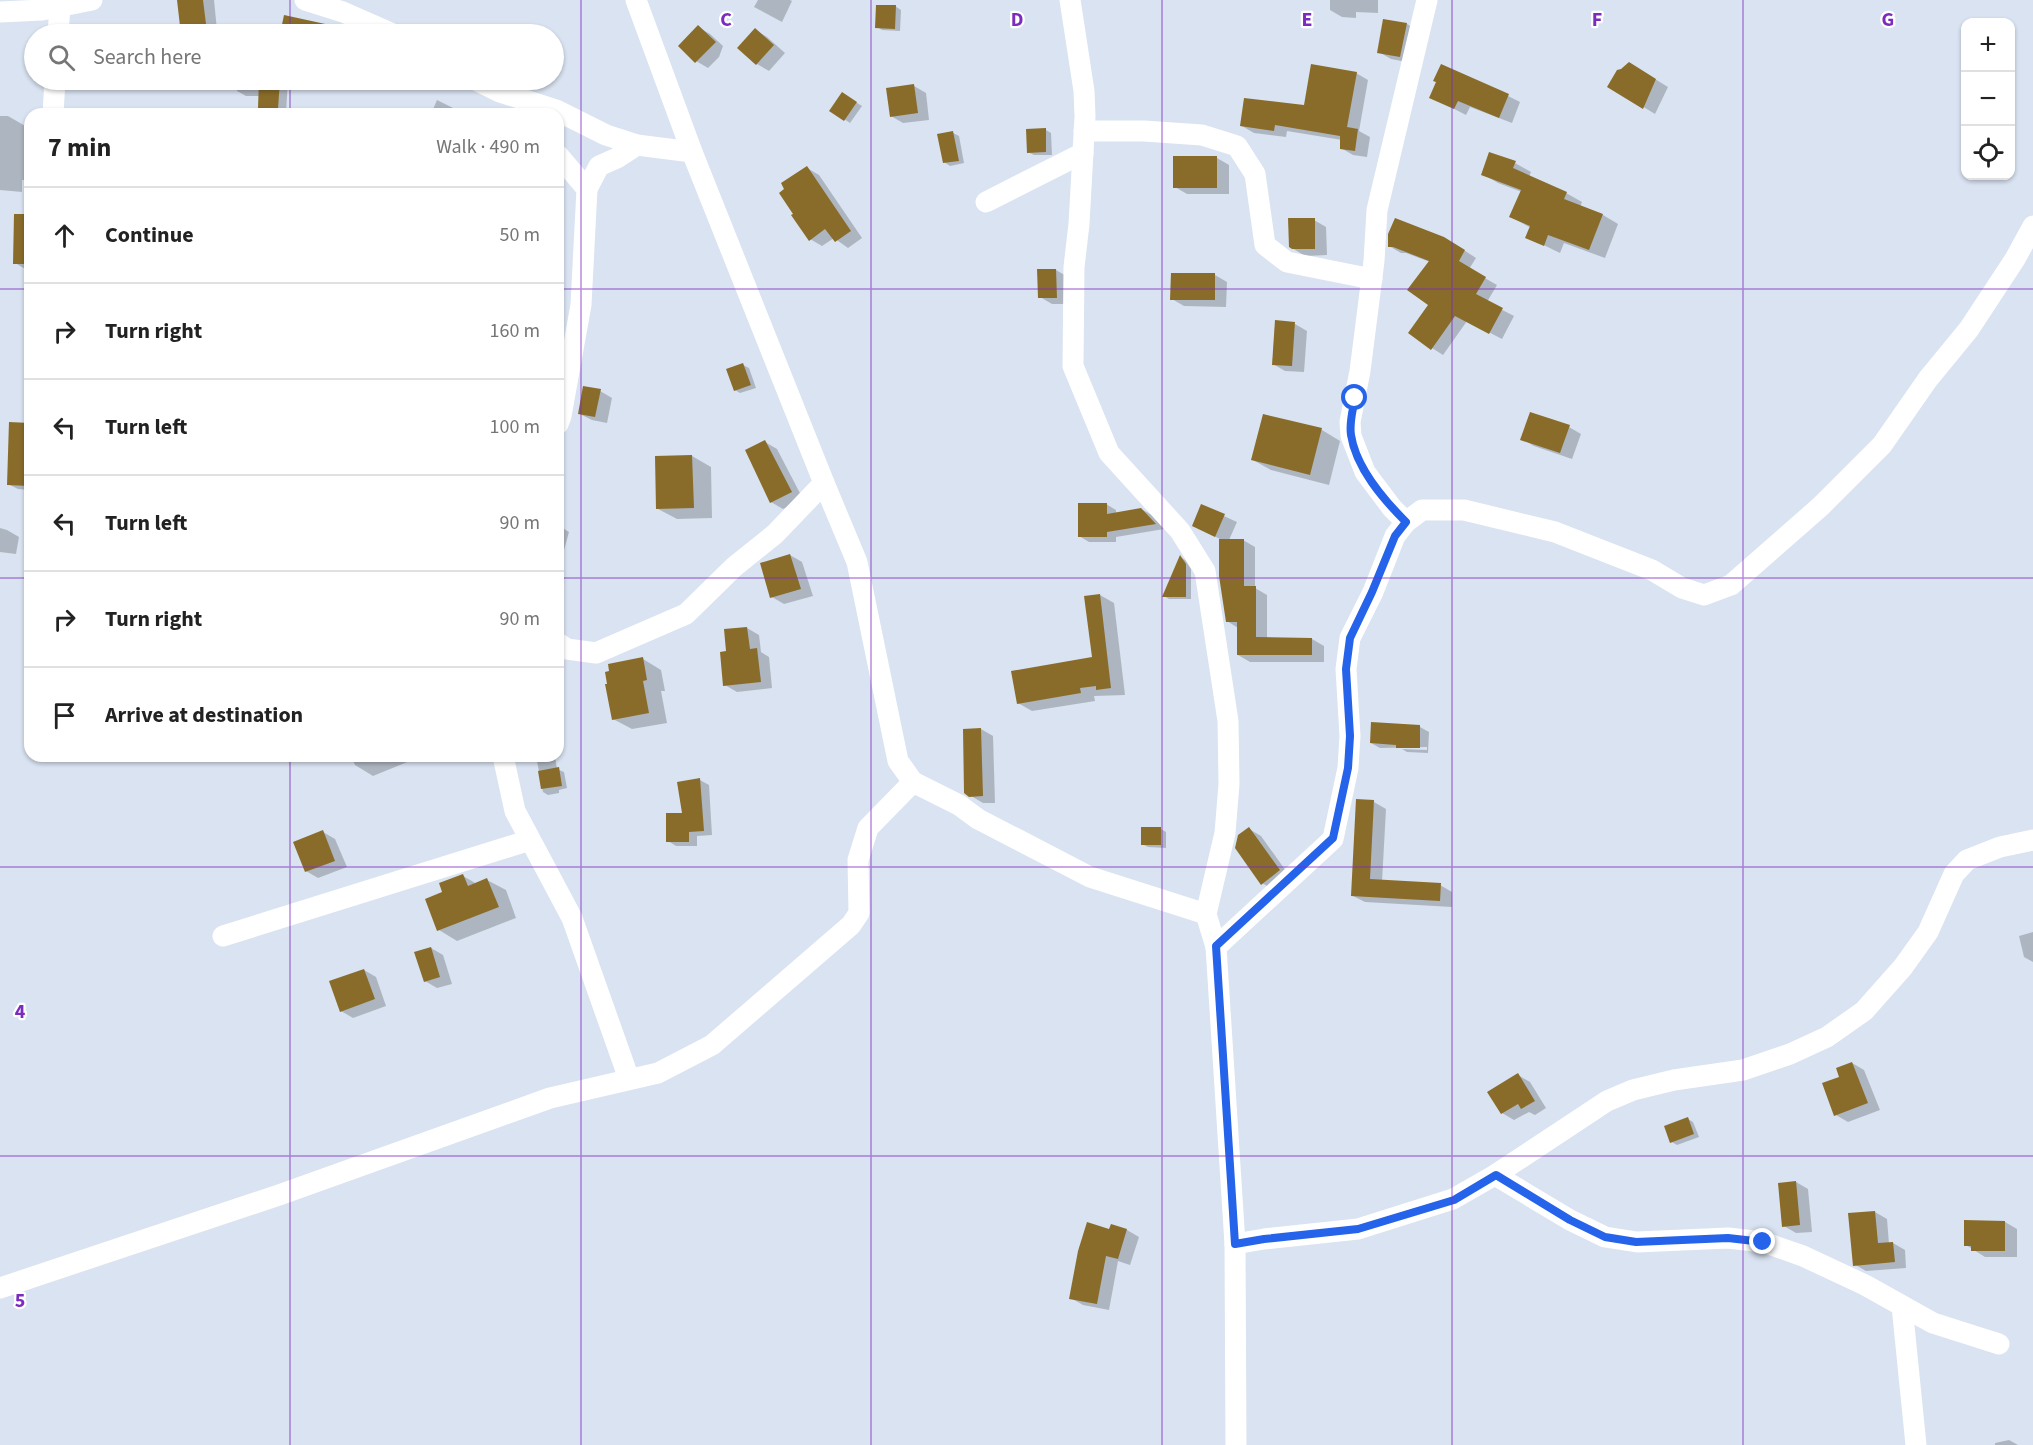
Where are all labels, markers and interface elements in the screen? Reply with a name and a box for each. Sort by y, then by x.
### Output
text: C [720,6,732,34]
text: D [1011,6,1023,34]
text: E [1302,6,1312,34]
text: F [1592,6,1602,34]
text: G [1882,6,1894,34]
map controls [1961,18,2015,180]
button: + [1961,18,2015,72]
search box [24,24,564,90]
icon: search [45,41,78,74]
text: Search here [93,41,201,73]
button: − [1961,72,2015,126]
button: locate [1961,126,2015,180]
text: 7 min [48,129,111,166]
text: Walk · 490 m [436,133,540,161]
icon: ahead [48,219,81,252]
text: Continue [105,219,194,251]
text: 50 m [500,221,540,249]
icon: right [48,315,81,348]
text: Turn right [105,315,202,347]
text: 160 m [490,317,540,345]
route start [1341,384,1367,410]
icon: left [48,411,81,444]
text: Turn left [105,411,187,443]
text: 100 m [490,413,540,441]
icon: left [48,507,81,540]
text: Turn left [105,507,187,539]
text: 90 m [500,509,540,537]
icon: right [48,603,81,636]
text: Turn right [105,603,202,635]
text: 90 m [500,605,540,633]
icon: arrive [48,699,81,732]
text: Arrive at destination [105,699,303,731]
text: 4 [15,998,26,1026]
route end [1749,1228,1775,1254]
text: 5 [15,1287,25,1315]

